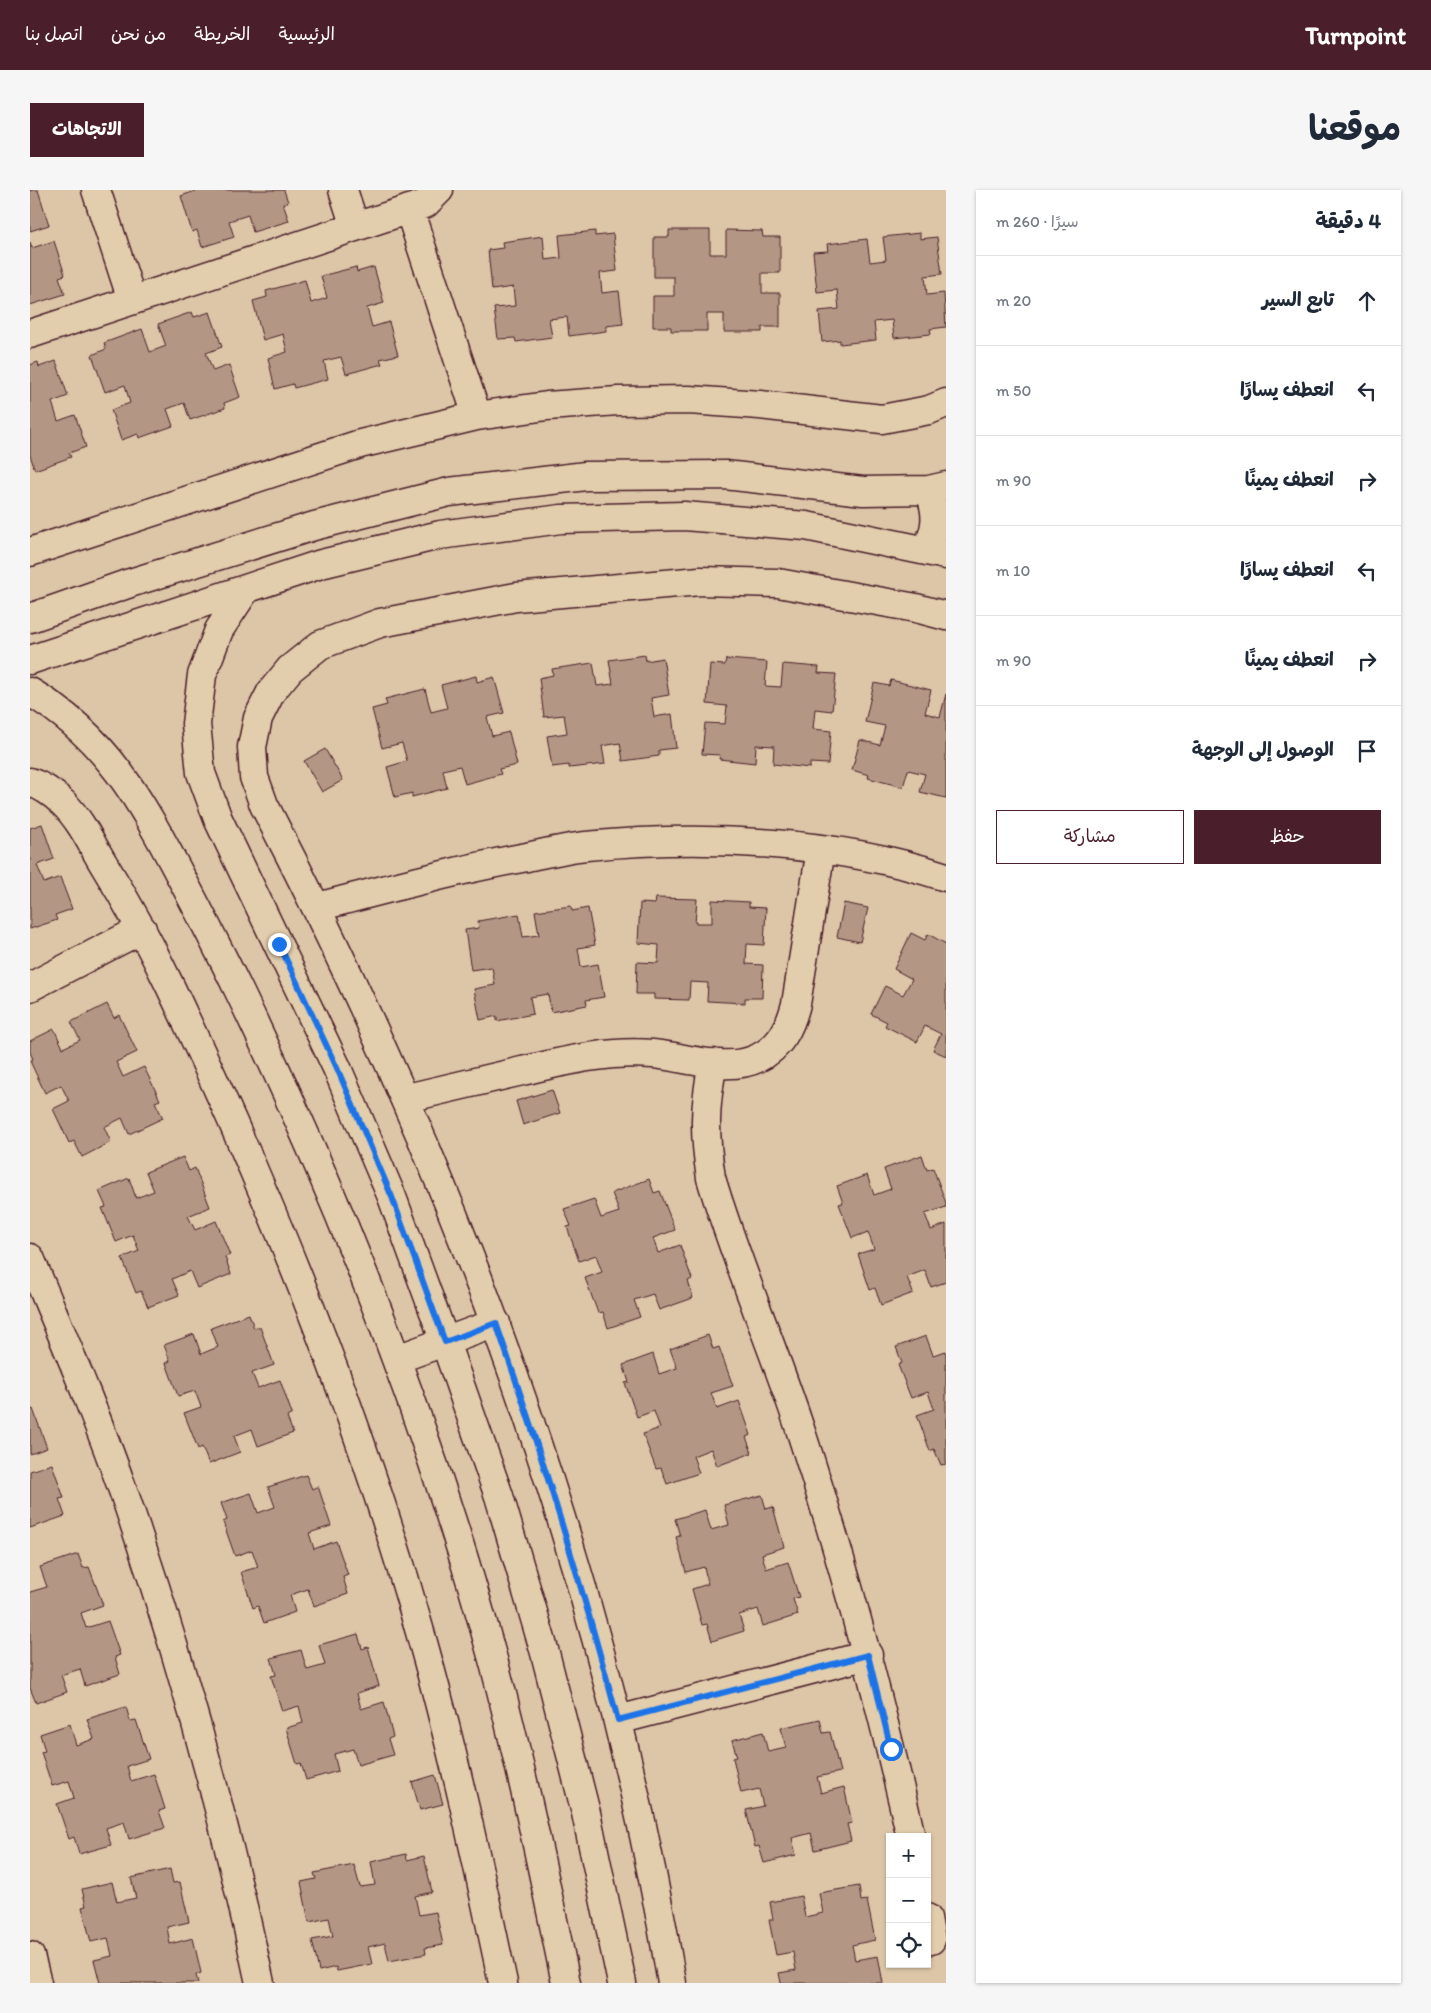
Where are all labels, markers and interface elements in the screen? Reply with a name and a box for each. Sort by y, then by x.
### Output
text: Turnpoint [1305,21,1406,50]
text: اتصل بنا [25,23,83,45]
text: من نحن [111,23,166,45]
text: الخريطة [194,23,251,45]
text: الرئيسية [279,23,335,45]
button: الاتجاهات [30,103,144,157]
text: موقعنا [1308,107,1401,149]
text: 4 دقيقة [1315,208,1381,233]
text: سيرًا · 260 m [996,212,1079,231]
icon: ahead [1353,287,1381,315]
text: تابع السير [1262,288,1334,311]
text: 20 m [996,291,1031,310]
icon: left [1353,377,1381,405]
text: انعطف يسارًا [1240,378,1334,401]
text: 50 m [996,381,1031,400]
icon: right [1353,467,1381,495]
text: انعطف يمينًا [1245,468,1334,491]
text: 90 m [996,471,1031,490]
icon: left [1353,557,1381,585]
text: انعطف يسارًا [1240,558,1334,581]
text: 10 m [996,561,1030,580]
icon: right [1353,647,1381,675]
text: انعطف يمينًا [1245,648,1334,671]
text: 90 m [996,651,1031,670]
icon: arrive [1353,737,1381,765]
text: الوصول إلى الوجهة [1192,738,1334,761]
button: مشاركة [996,810,1184,864]
button: حفظ [1194,810,1381,864]
route end [268,933,291,956]
route start [880,1738,903,1761]
map controls [886,1833,931,1968]
button: + [886,1833,931,1878]
button: − [886,1878,931,1923]
button: locate [886,1923,931,1968]

